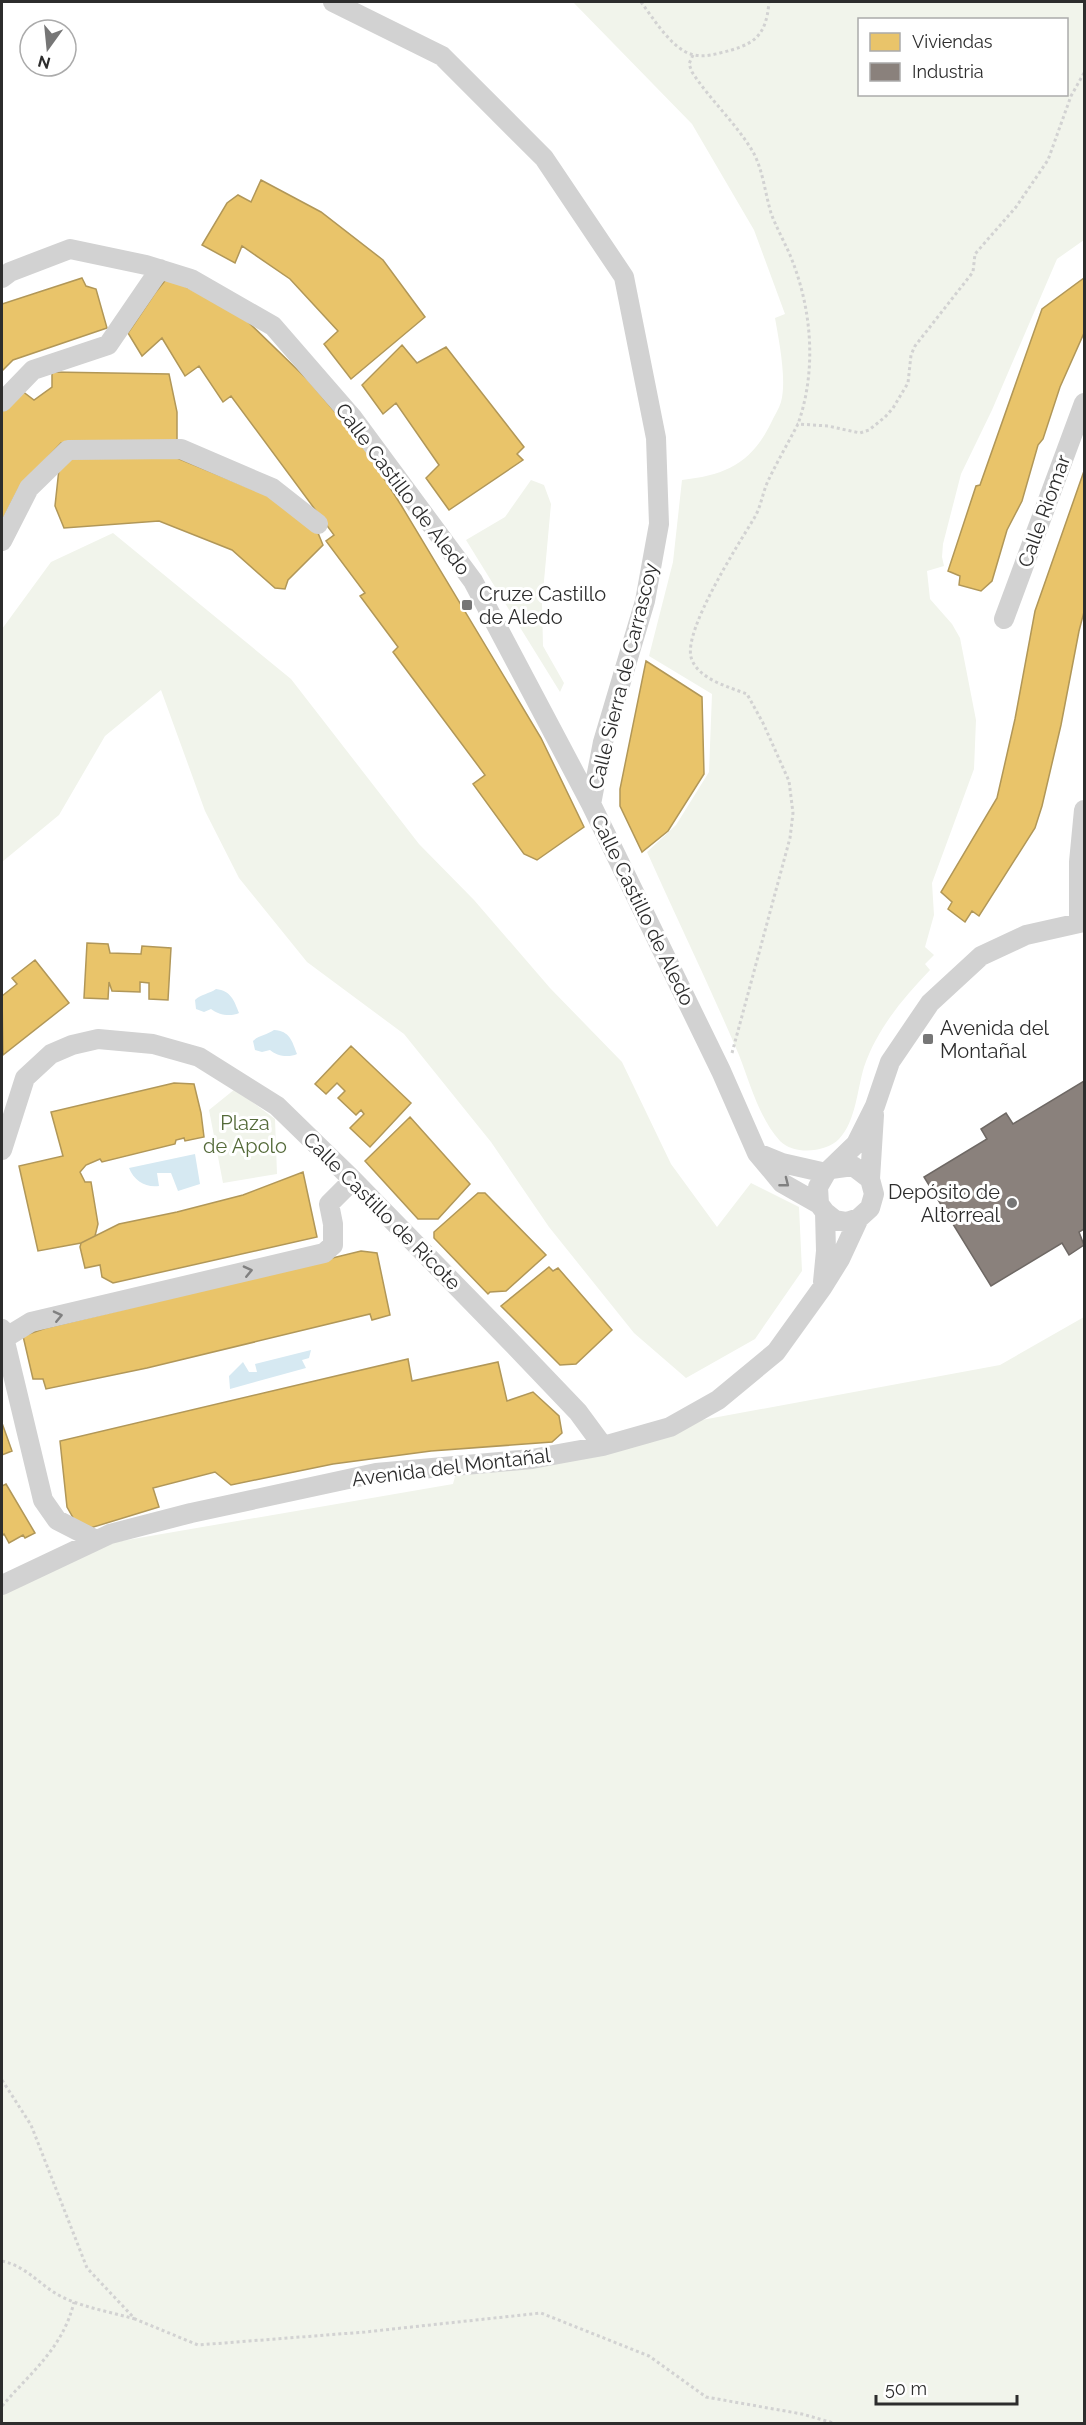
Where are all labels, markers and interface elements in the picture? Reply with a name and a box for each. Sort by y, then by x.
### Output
north arrow [18,18,78,78]
legend [858,18,1068,96]
text: Viviendas [912,31,993,52]
text: N [36,51,53,73]
text: Industria [912,61,984,82]
street label: Calle Castillo de Aledo [330,398,476,580]
street label: Calle Riomar [1013,452,1075,570]
street label: Calle Sierra de Carrascoy [583,560,663,792]
place label: Cruze Castillo de Aledo [479,582,606,629]
marker: Cruze Castillo de Aledo [460,598,474,612]
street label: Calle Castillo de Aledo [586,811,700,1009]
place label: Avenida del Montañal [940,1016,1050,1063]
marker: Avenida del Montañal [921,1032,935,1046]
park label: Plaza de Apolo [203,1111,287,1158]
street label: Calle Castillo de Ricote [298,1127,466,1295]
one-way arrow [778,1175,789,1186]
place label: Depósito de Altorreal [888,1180,1001,1227]
marker: Depósito de Altorreal [1005,1196,1019,1210]
one-way arrow [243,1266,253,1279]
one-way arrow [53,1310,63,1323]
street label: Avenida del Montañal [350,1443,552,1491]
scale bar [876,2368,1017,2406]
text: 50 m [885,2378,927,2399]

